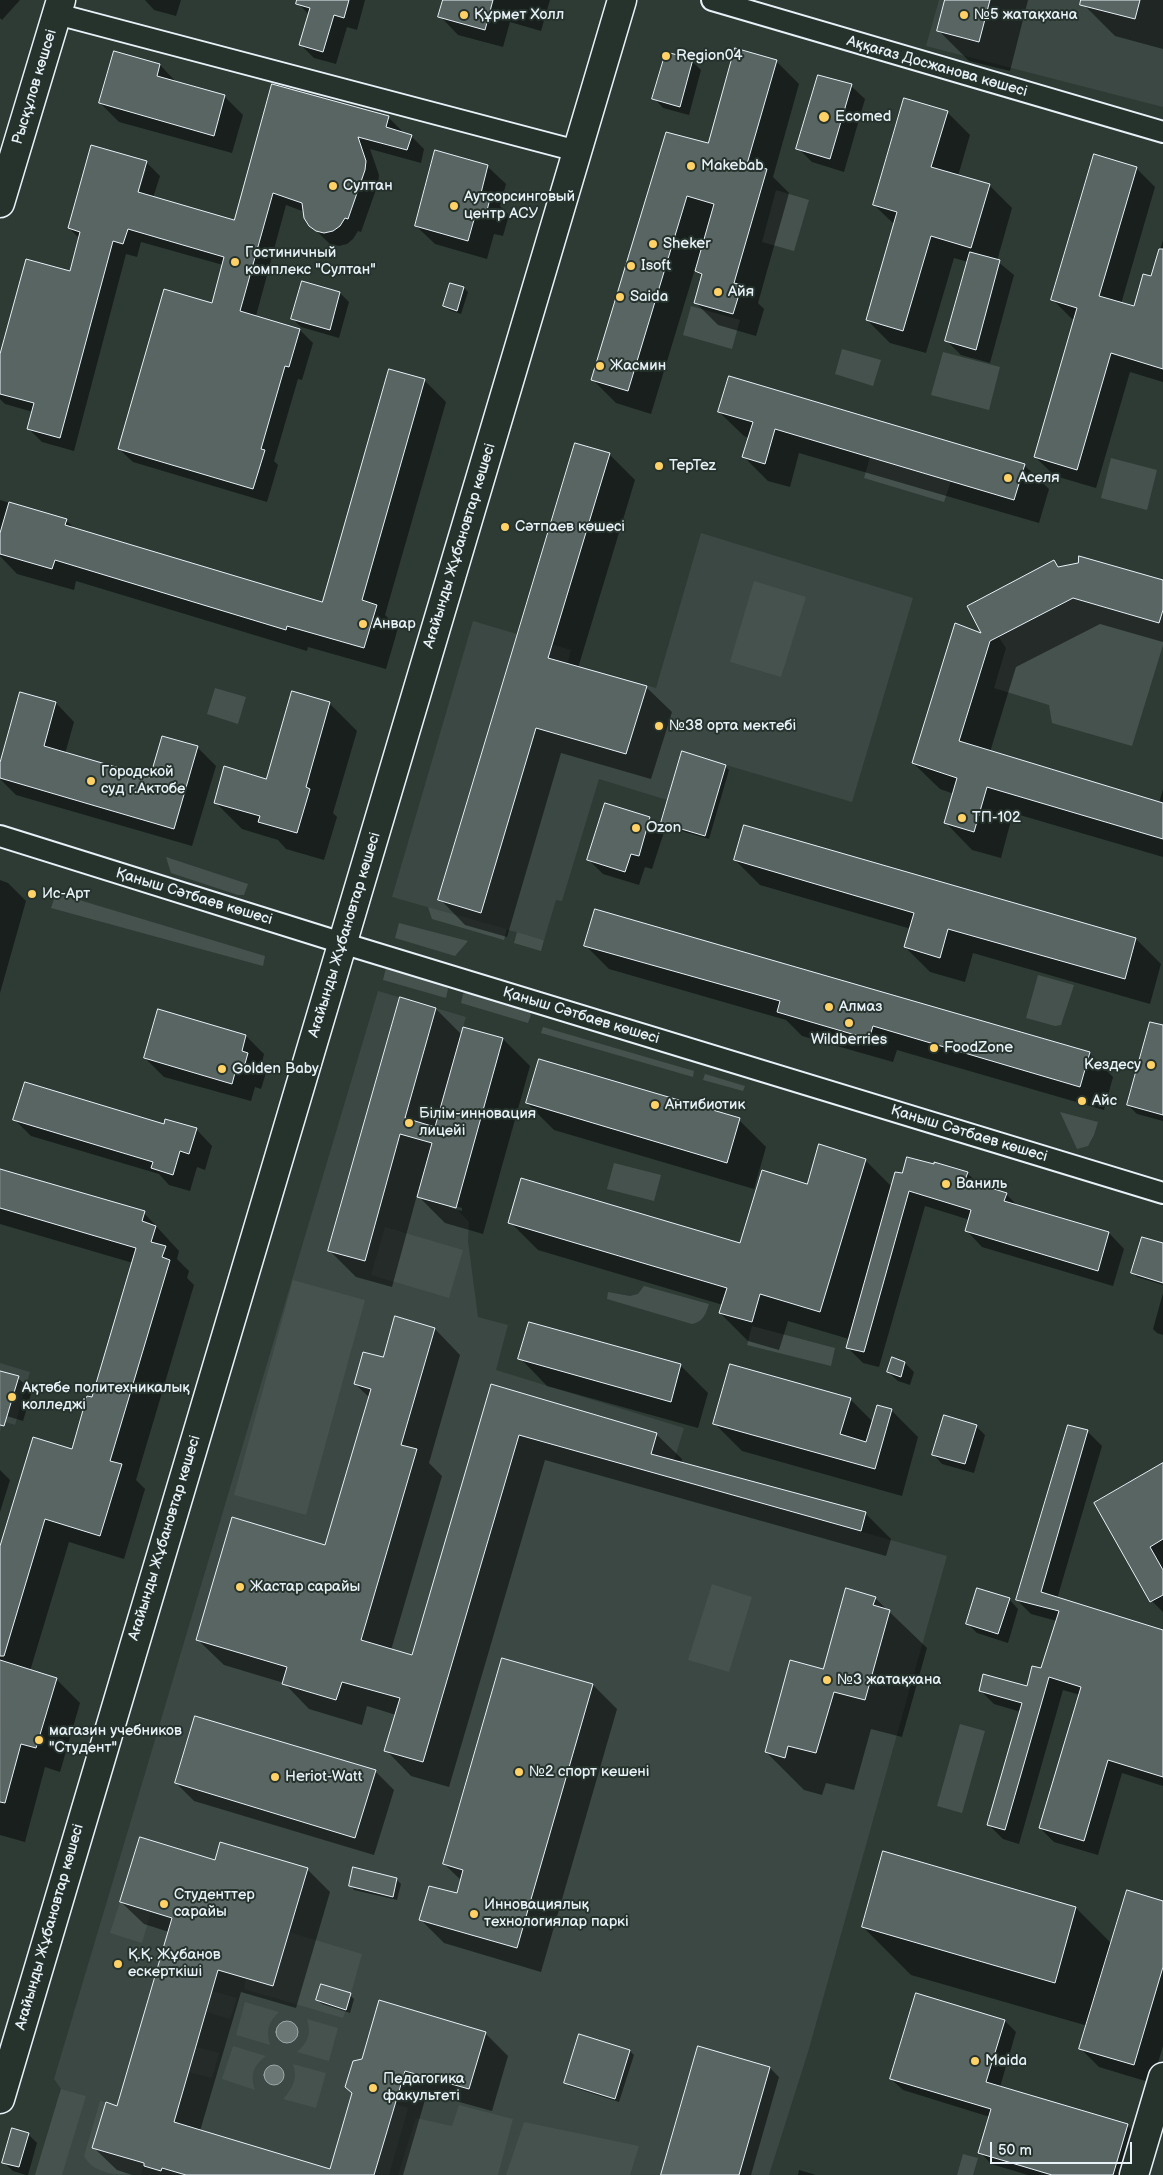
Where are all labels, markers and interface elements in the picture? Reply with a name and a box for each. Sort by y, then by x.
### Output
place label: Құрмет Холл [474,6,564,24]
place label: №5 жатақхана [974,6,1078,24]
marker: Құрмет Холл [458,9,470,21]
marker: №5 жатақхана [958,9,970,21]
street label: Рысқұлов көшсеі [9,27,61,147]
street label: Аққағаз Досжанова көшесі [845,33,1029,101]
place label: Region04 [676,47,743,65]
marker: Region04 [660,50,672,62]
place label: Ecomed [835,108,891,126]
marker: Ecomed [817,110,831,124]
place label: Makebab [701,157,764,175]
marker: Makebab [685,160,697,172]
place label: Султан [343,177,393,195]
marker: Султан [327,180,339,192]
place label: Аутсорсинговый центр АСУ [464,188,575,223]
marker: Аутсорсинговый центр АСУ [448,200,460,212]
place label: Sheker [663,235,711,253]
marker: Sheker [647,238,659,250]
place label: Гостиничный комплекс "Султан" [245,244,376,279]
marker: Гостиничный комплекс "Султан" [229,256,241,268]
place label: Isoft [641,257,671,275]
marker: Isoft [625,260,637,272]
place label: Айя [728,283,754,301]
marker: Айя [712,286,724,298]
place label: Saida [630,288,668,306]
marker: Saida [614,291,626,303]
place label: Жасмин [610,357,666,375]
marker: Жасмин [594,360,606,372]
street label: Ағайынды Жұбановтар көшесі [420,441,500,651]
place label: TepTez [669,457,716,475]
marker: TepTez [653,460,665,472]
place label: Аселя [1018,469,1060,487]
marker: Аселя [1002,472,1014,484]
place label: Сәтпаев көшесі [515,518,625,536]
marker: Сәтпаев көшесі [499,521,511,533]
place label: Анвар [373,615,416,633]
marker: Анвар [357,618,369,630]
place label: №38 орта мектебі [669,717,796,735]
marker: №38 орта мектебі [653,720,665,732]
place label: Городской суд г.Актобе [101,763,185,798]
marker: Городской суд г.Актобе [85,775,97,787]
place label: ТП-102 [972,809,1021,827]
marker: ТП-102 [956,812,968,824]
place label: Ozon [646,819,681,837]
marker: Ozon [630,822,642,834]
street label: Ағайынды Жұбановтар көшесі [305,830,385,1040]
street label: Қаныш Сәтбаев көшесі [113,865,275,929]
place label: Ис-Арт [42,885,90,903]
marker: Ис-Арт [26,888,38,900]
street label: Қаныш Сәтбаев көшесі [500,984,662,1048]
place label: Алмаз [839,998,883,1016]
marker: Алмаз [823,1001,835,1013]
marker: Wildberries [843,1017,855,1029]
place label: Wildberries [811,1031,887,1049]
place label: FoodZone [944,1039,1013,1057]
marker: FoodZone [928,1042,940,1054]
place label: Кездесу [1084,1056,1141,1074]
marker: Кездесу [1145,1059,1157,1071]
place label: Golden Baby [232,1060,319,1078]
marker: Golden Baby [216,1063,228,1075]
place label: Айс [1092,1092,1117,1110]
marker: Айс [1076,1095,1088,1107]
place label: Антибиотик [665,1096,745,1114]
marker: Антибиотик [649,1099,661,1111]
street label: Қаныш Сәтбаев көшесі [888,1102,1050,1166]
place label: Білім-инновация лицейі [419,1105,536,1140]
marker: Білім-инновация лицейі [403,1117,415,1129]
place label: Ваниль [956,1175,1007,1193]
marker: Ваниль [940,1178,952,1190]
place label: Ақтөбе политехникалық колледжі [22,1379,190,1414]
marker: Ақтөбе политехникалық колледжі [6,1391,18,1403]
street label: Ағайынды Жұбановтар көшесі [125,1433,205,1643]
place label: Жастар сарайы [250,1578,360,1596]
marker: Жастар сарайы [234,1581,246,1593]
place label: №3 жатақхана [837,1671,941,1689]
marker: №3 жатақхана [821,1674,833,1686]
place label: магазин учебников "Студент" [49,1722,182,1757]
marker: магазин учебников "Студент" [33,1734,45,1746]
place label: №2 спорт кешені [529,1763,649,1781]
marker: №2 спорт кешені [513,1766,525,1778]
place label: Heriot-Watt [285,1768,362,1786]
marker: Heriot-Watt [269,1771,281,1783]
street label: Ағайынды Жұбановтар көшесі [12,1822,88,2032]
place label: Студенттер сарайы [174,1886,255,1921]
place label: Инновациялық технологиялар паркі [484,1896,629,1931]
marker: Студенттер сарайы [158,1898,170,1910]
marker: Инновациялық технологиялар паркі [468,1908,480,1920]
place label: Қ.Қ. Жұбанов ескерткіші [128,1946,221,1981]
marker: Қ.Қ. Жұбанов ескерткіші [112,1958,124,1970]
place label: Maida [985,2052,1027,2070]
marker: Maida [969,2055,981,2067]
place label: Педагогика факультеті [383,2070,465,2105]
marker: Педагогика факультеті [367,2082,379,2094]
scale bar [993,2132,1136,2164]
text: 50 m [998,2141,1032,2160]

